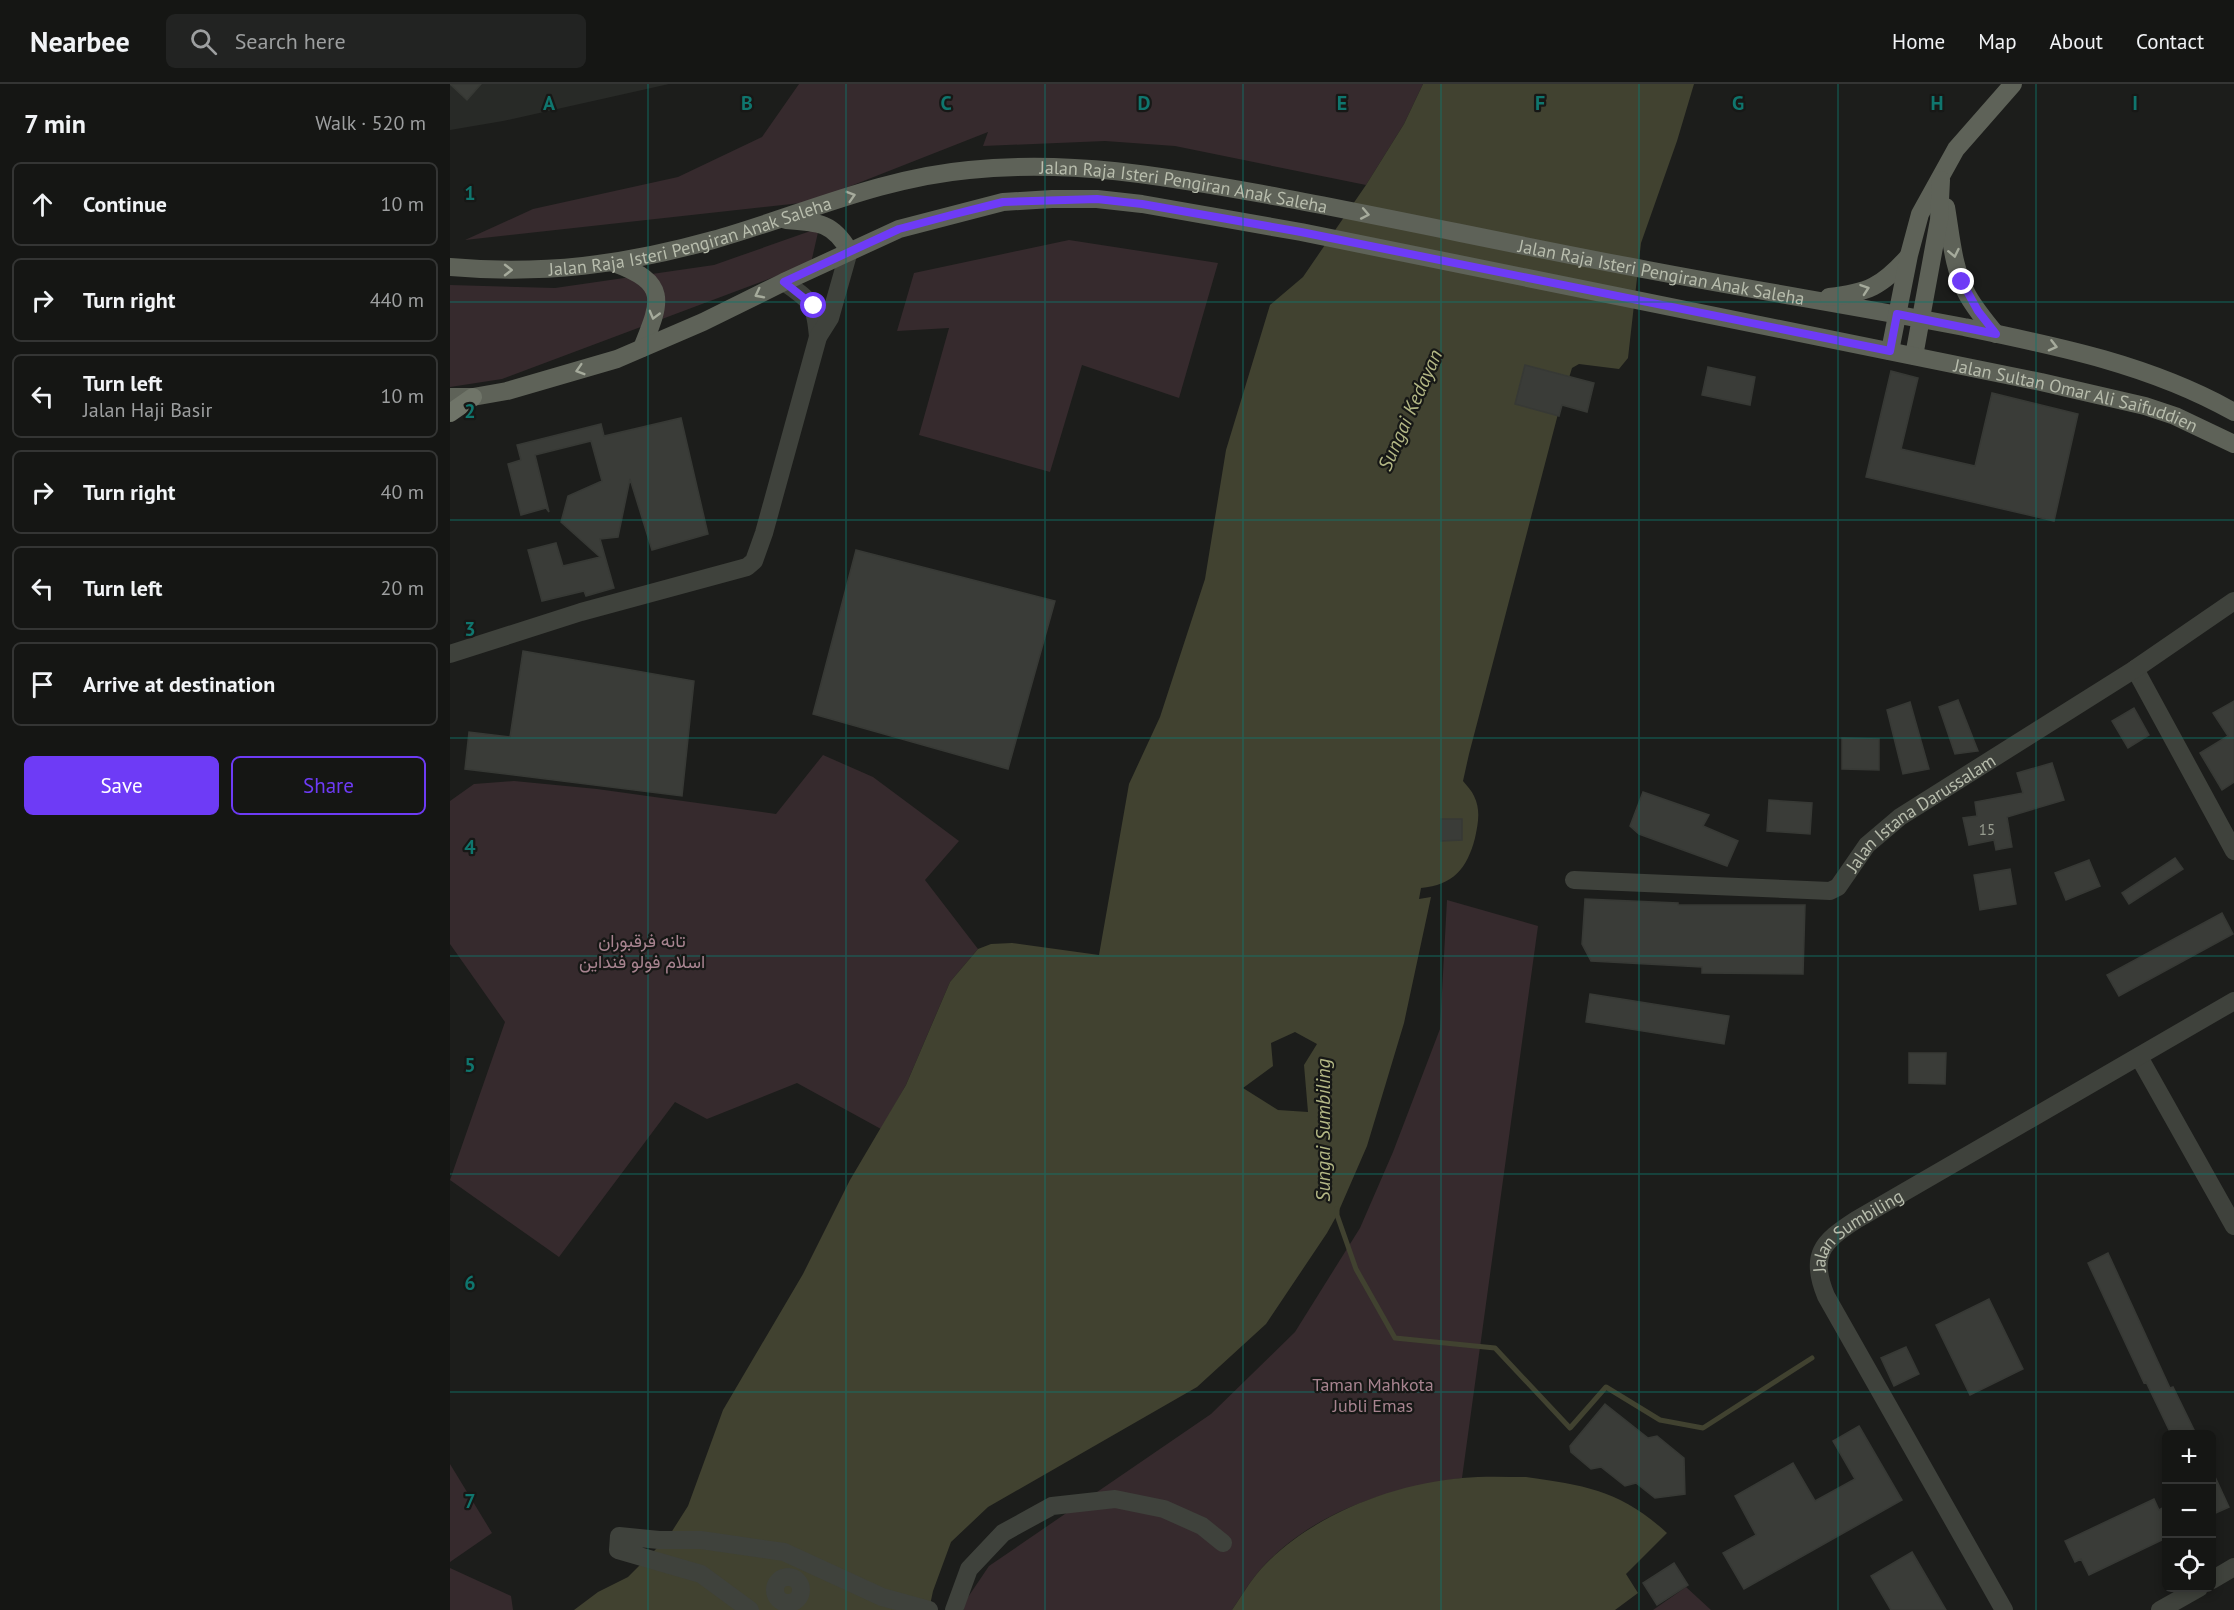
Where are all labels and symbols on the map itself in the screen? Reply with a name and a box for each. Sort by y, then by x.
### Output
text: A [543,90,556,116]
text: B [741,90,753,116]
text: C [940,90,952,116]
text: D [1138,90,1151,116]
text: E [1337,90,1347,116]
text: F [1535,90,1545,116]
text: G [1732,90,1744,116]
text: H [1930,90,1944,116]
text: I [2132,90,2138,116]
street label: Jalan Raja Isteri Pengiran Anak Saleha [1039,155,1330,218]
text: 1 [464,180,476,206]
street label: Jalan Raja Isteri Pengiran Anak Saleha [547,191,834,280]
one-way arrow [845,191,856,203]
one-way arrow [1360,207,1370,220]
street label: Jalan Raja Isteri Pengiran Anak Saleha [1515,233,1807,310]
one-way arrow [1947,248,1960,258]
one-way arrow [504,264,513,276]
route end [1948,268,1974,294]
one-way arrow [1859,284,1870,296]
one-way arrow [754,287,765,299]
route start [800,292,826,318]
one-way arrow [649,310,662,320]
one-way arrow [2048,339,2058,352]
water label: Sungai Kedayan [1372,345,1448,475]
street label: Jalan Sultan Omar Ali Saifuddien [1951,353,2202,437]
one-way arrow [575,363,586,375]
text: 2 [464,398,476,424]
text: 3 [464,616,476,642]
street label: Jalan Istana Darussalam [1840,748,2000,877]
house number: 15 [1979,820,1995,839]
text: 4 [464,834,476,860]
park label: تانه فرقبوران اسلام فولو فنداين [579,929,705,974]
text: 5 [464,1052,476,1078]
water label: Sungai Sumbiling [1310,1058,1336,1202]
street label: Jalan Sumbiling [1807,1184,1907,1275]
text: 6 [464,1270,476,1296]
park label: Taman Mahkota Jubli Emas [1312,1373,1434,1417]
text: 7 [464,1488,476,1514]

